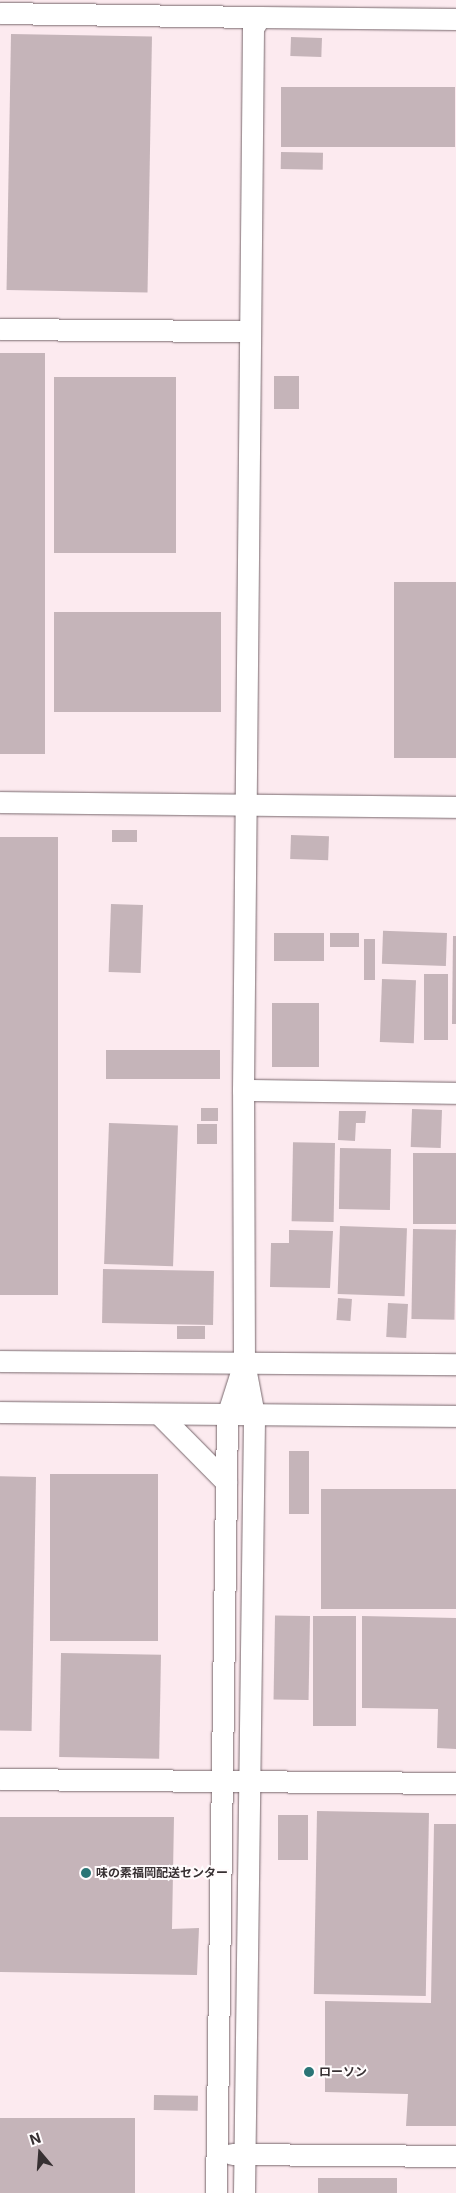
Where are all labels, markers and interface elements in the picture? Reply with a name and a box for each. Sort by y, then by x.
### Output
place label: 味の素福岡配送センター [96,1866,228,1880]
marker: 味の素福岡配送センター [80,1867,92,1879]
place label: ローソン [319,2065,367,2079]
marker: ローソン [303,2066,315,2078]
north arrow [15,2128,65,2178]
text: N [28,2129,43,2148]

